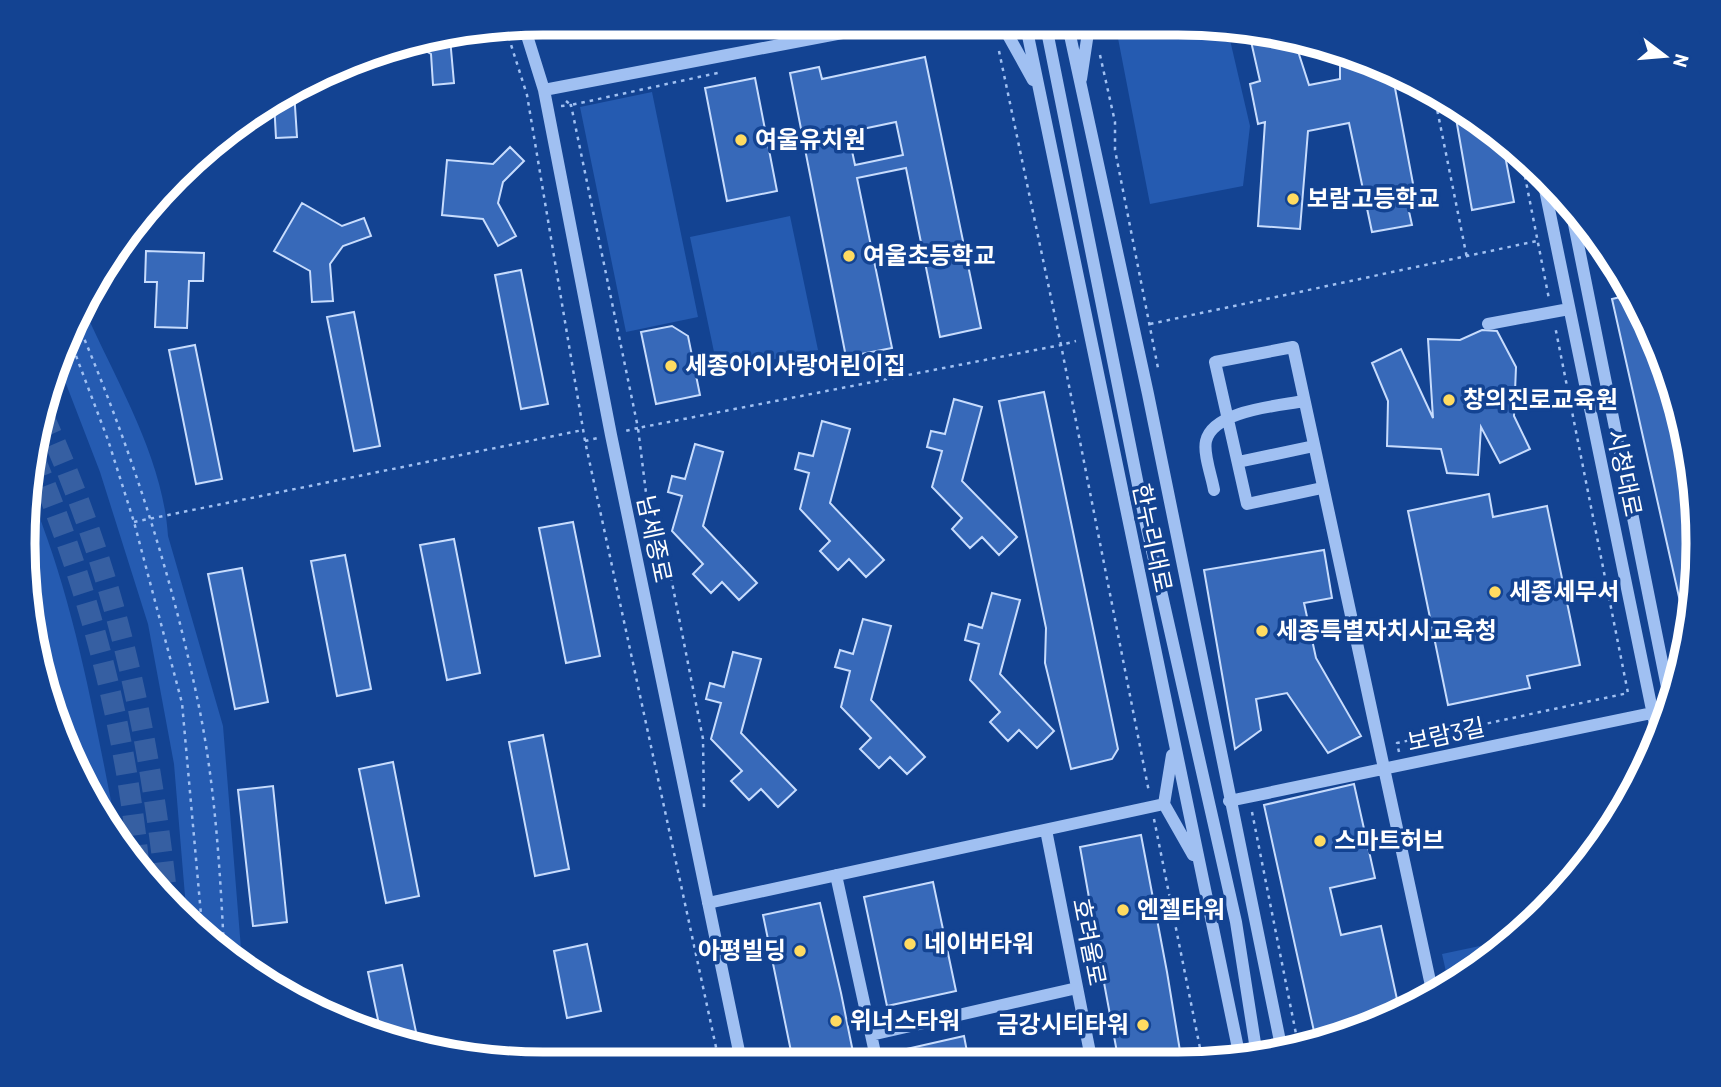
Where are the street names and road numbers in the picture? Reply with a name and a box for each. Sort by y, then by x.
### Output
street label: 시청대로 [1602,426,1649,519]
street label: 한누리대로 [1128,481,1179,595]
street label: 남세종로 [632,492,679,585]
street label: 보람3길 [1404,711,1487,756]
street label: 호려울로 [1068,896,1113,988]

